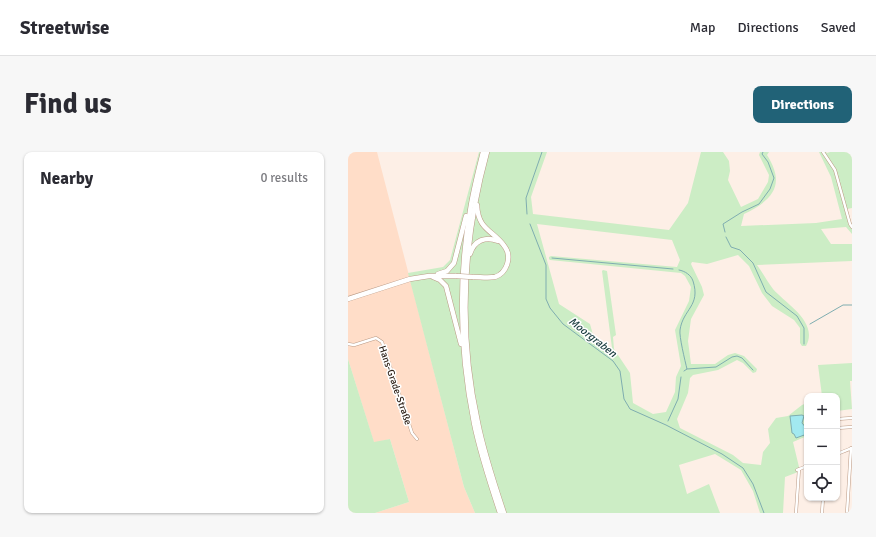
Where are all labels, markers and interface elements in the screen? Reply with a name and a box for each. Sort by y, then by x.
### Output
text: Streetwise [20,16,110,40]
text: Map [690,19,716,36]
text: Directions [738,19,799,36]
text: Saved [821,19,856,36]
button: Directions [753,86,852,123]
text: Find us [24,87,112,121]
text: Nearby [40,168,93,189]
text: 0 results [260,170,308,186]
water label: Moorgraben [566,315,620,361]
street label: Hans-Grade-Straße [376,344,414,427]
map controls [804,393,840,501]
button: + [804,393,840,429]
button: − [804,429,840,465]
button: locate [804,465,840,501]

